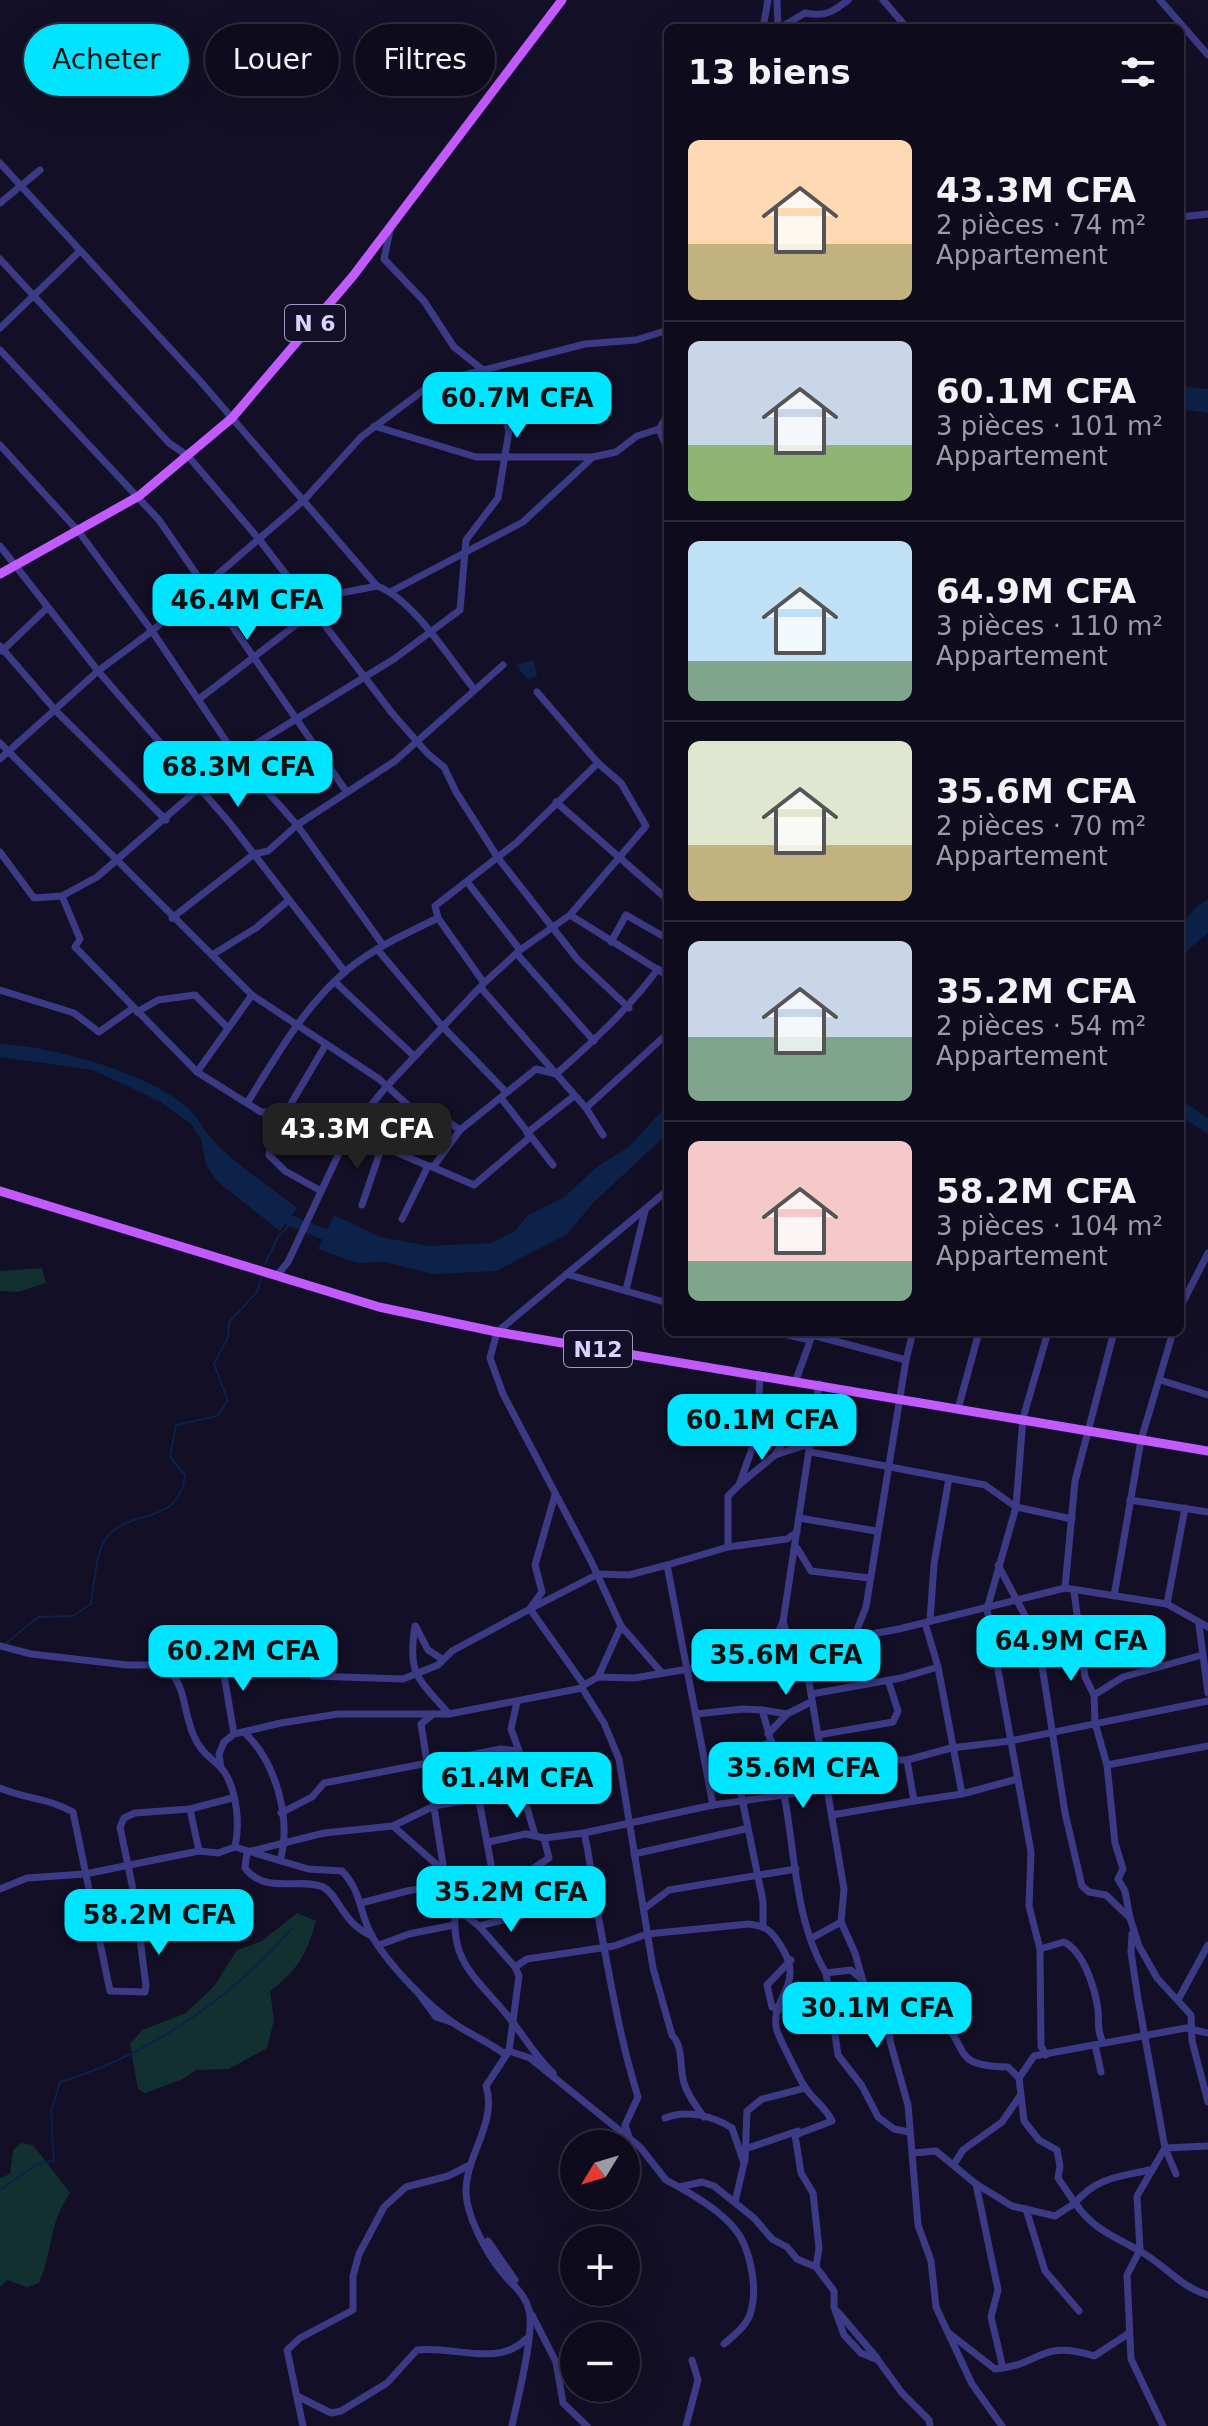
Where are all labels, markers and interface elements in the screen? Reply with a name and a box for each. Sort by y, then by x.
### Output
chip: Acheter [24,24,189,96]
chip: Louer [205,24,339,96]
chip: Filtres [355,24,495,96]
icon: filters [1116,50,1160,94]
text: 13 biens [688,52,851,92]
text: 43.3M CFA [936,170,1136,210]
icon: home [752,172,848,268]
text: 2 pièces · 74 m² [936,210,1146,240]
text: Appartement [936,240,1108,270]
road number: N 6 [285,305,345,341]
text: 60.1M CFA [936,371,1136,411]
pin: 60.7M CFA [425,372,609,440]
icon: home [752,373,848,469]
text: 60.7M CFA [440,383,594,413]
text: 3 pièces · 101 m² [936,411,1163,441]
text: Appartement [936,441,1108,471]
text: 64.9M CFA [936,571,1136,611]
icon: home [752,573,848,669]
pin: 46.4M CFA [155,574,339,642]
text: 46.4M CFA [170,585,324,615]
text: 3 pièces · 110 m² [936,611,1163,641]
text: Appartement [936,641,1108,671]
pin: 68.3M CFA [146,741,330,809]
text: 68.3M CFA [161,752,315,782]
text: 35.6M CFA [936,771,1136,811]
icon: home [752,773,848,869]
text: 2 pièces · 70 m² [936,811,1146,841]
text: Appartement [936,841,1108,871]
text: 35.2M CFA [936,971,1136,1011]
icon: home [752,973,848,1069]
text: 2 pièces · 54 m² [936,1011,1146,1041]
text: Appartement [936,1041,1108,1071]
pin: 43.3M CFA [265,1103,449,1171]
text: 43.3M CFA [280,1114,434,1144]
text: 58.2M CFA [936,1171,1136,1211]
icon: home [752,1173,848,1269]
text: 3 pièces · 104 m² [936,1211,1163,1241]
text: Appartement [936,1241,1108,1271]
road number: N12 [564,1331,632,1367]
pin: 60.1M CFA [670,1394,854,1462]
text: 60.1M CFA [685,1405,839,1435]
pin: 64.9M CFA [979,1615,1163,1683]
pin: 60.2M CFA [151,1625,335,1693]
text: 64.9M CFA [994,1626,1148,1656]
pin: 35.6M CFA [694,1629,878,1697]
text: 60.2M CFA [166,1636,320,1666]
text: 35.6M CFA [709,1640,863,1670]
pin: 35.6M CFA [711,1742,895,1810]
pin: 61.4M CFA [425,1752,609,1820]
text: 35.6M CFA [726,1753,880,1783]
text: 61.4M CFA [440,1763,594,1793]
pin: 35.2M CFA [419,1866,603,1934]
text: 35.2M CFA [434,1877,588,1907]
pin: 58.2M CFA [67,1889,251,1957]
text: 58.2M CFA [82,1900,236,1930]
pin: 30.1M CFA [785,1982,969,2050]
text: 30.1M CFA [800,1993,954,2023]
north arrow [560,2130,640,2210]
map controls [560,2130,640,2402]
button: + [560,2226,640,2306]
button: − [560,2322,640,2402]

